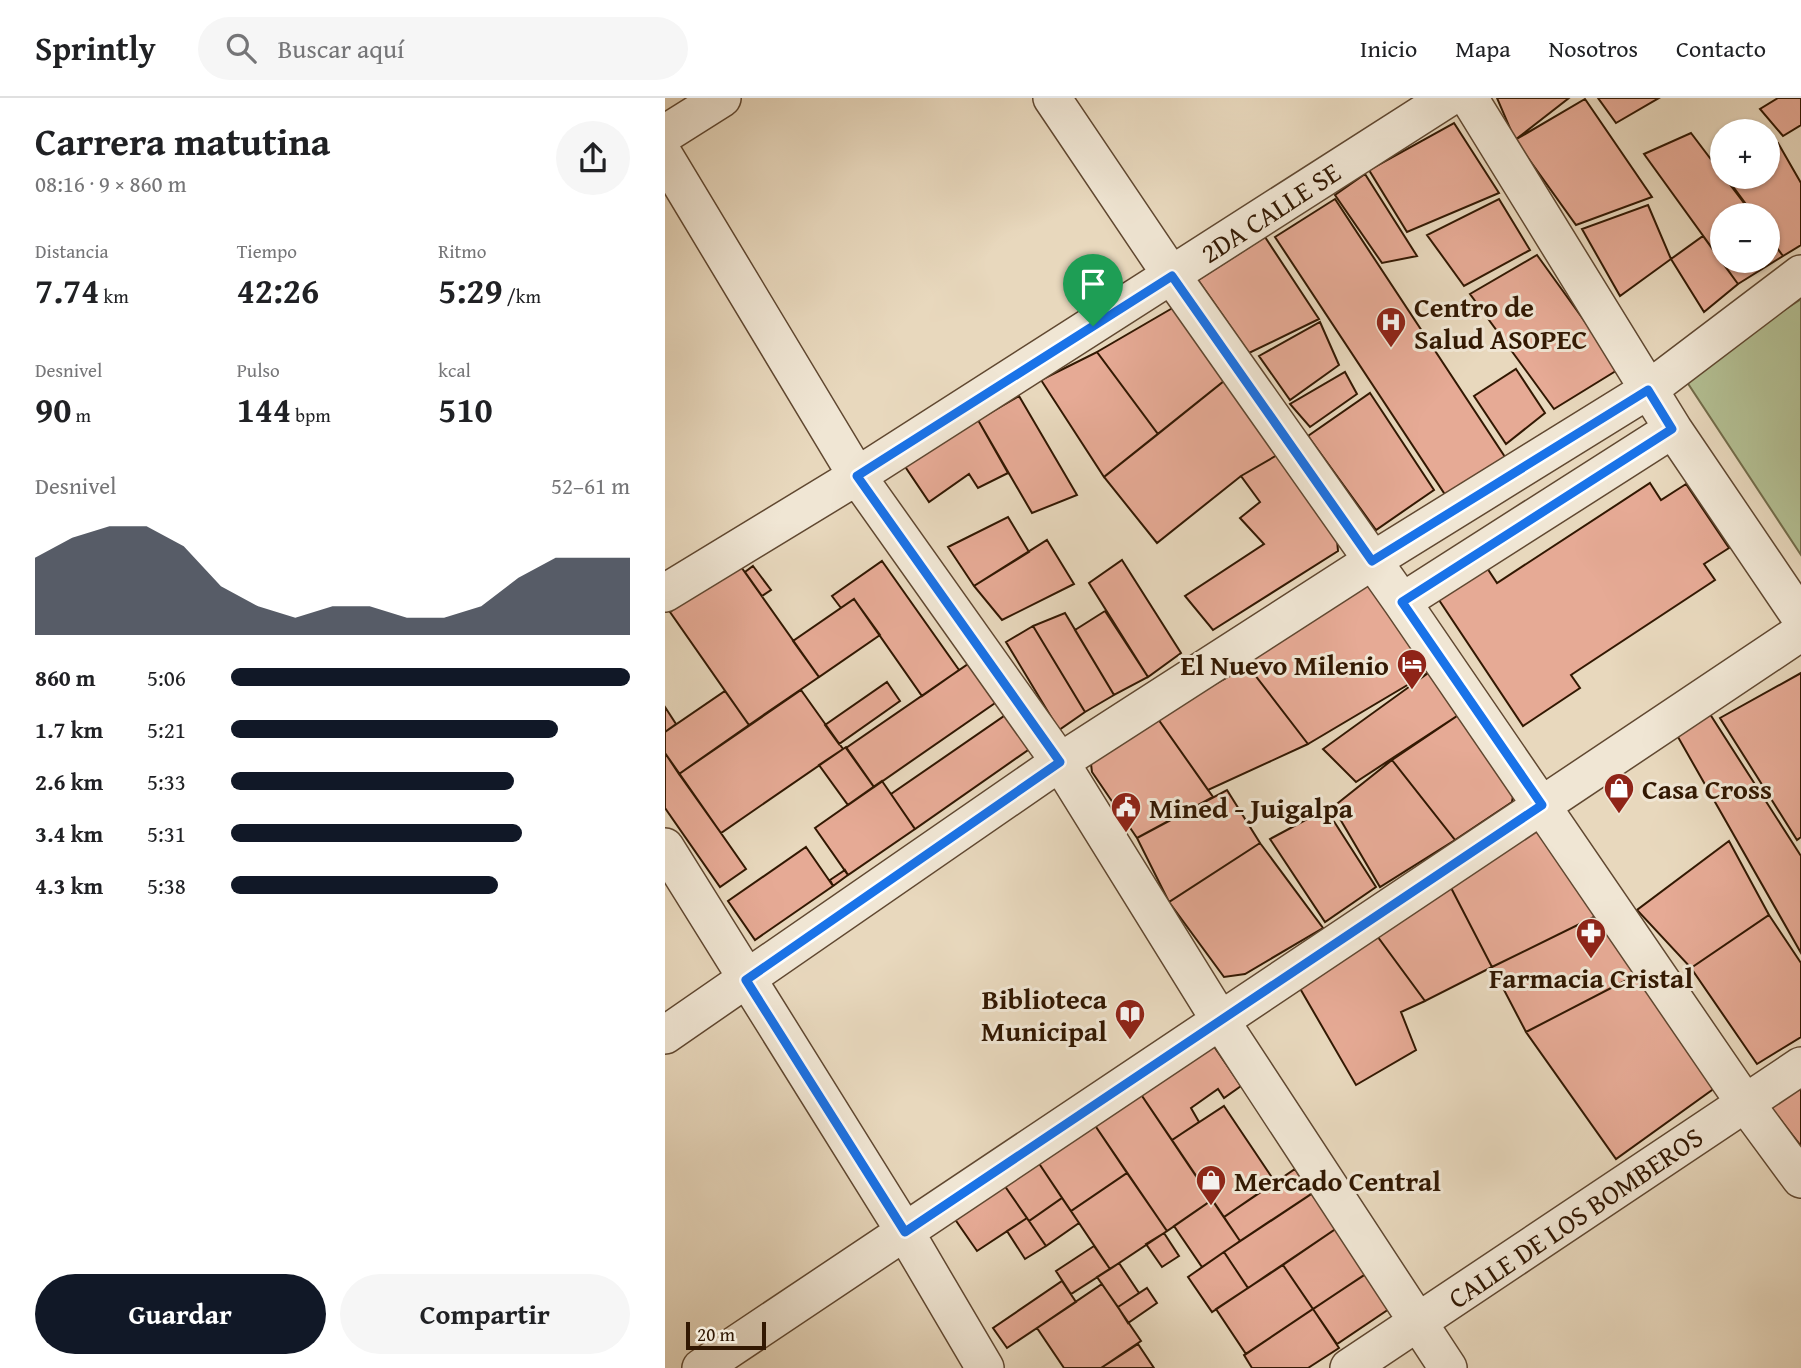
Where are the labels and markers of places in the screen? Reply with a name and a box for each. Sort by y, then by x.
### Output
pin [1063,254,1123,326]
place label: Centro de Salud ASOPEC [1414,286,1587,359]
hospital icon: Centro de Salud ASOPEC [1374,305,1408,349]
place label: El Nuevo Milenio [1180,644,1389,685]
hotel icon: El Nuevo Milenio [1395,647,1429,691]
place label: Casa Cross [1642,768,1772,809]
shop icon: Casa Cross [1602,771,1636,815]
place label: Mined - Juigalpa [1149,787,1354,828]
public building icon: Mined - Juigalpa [1109,790,1143,834]
pharmacy icon: Farmacia Cristal [1574,916,1608,960]
place label: Farmacia Cristal [1489,957,1693,998]
place label: Biblioteca Municipal [981,978,1108,1051]
library icon: Biblioteca Municipal [1113,997,1147,1041]
place label: Mercado Central [1234,1160,1441,1201]
shop icon: Mercado Central [1194,1163,1228,1207]

